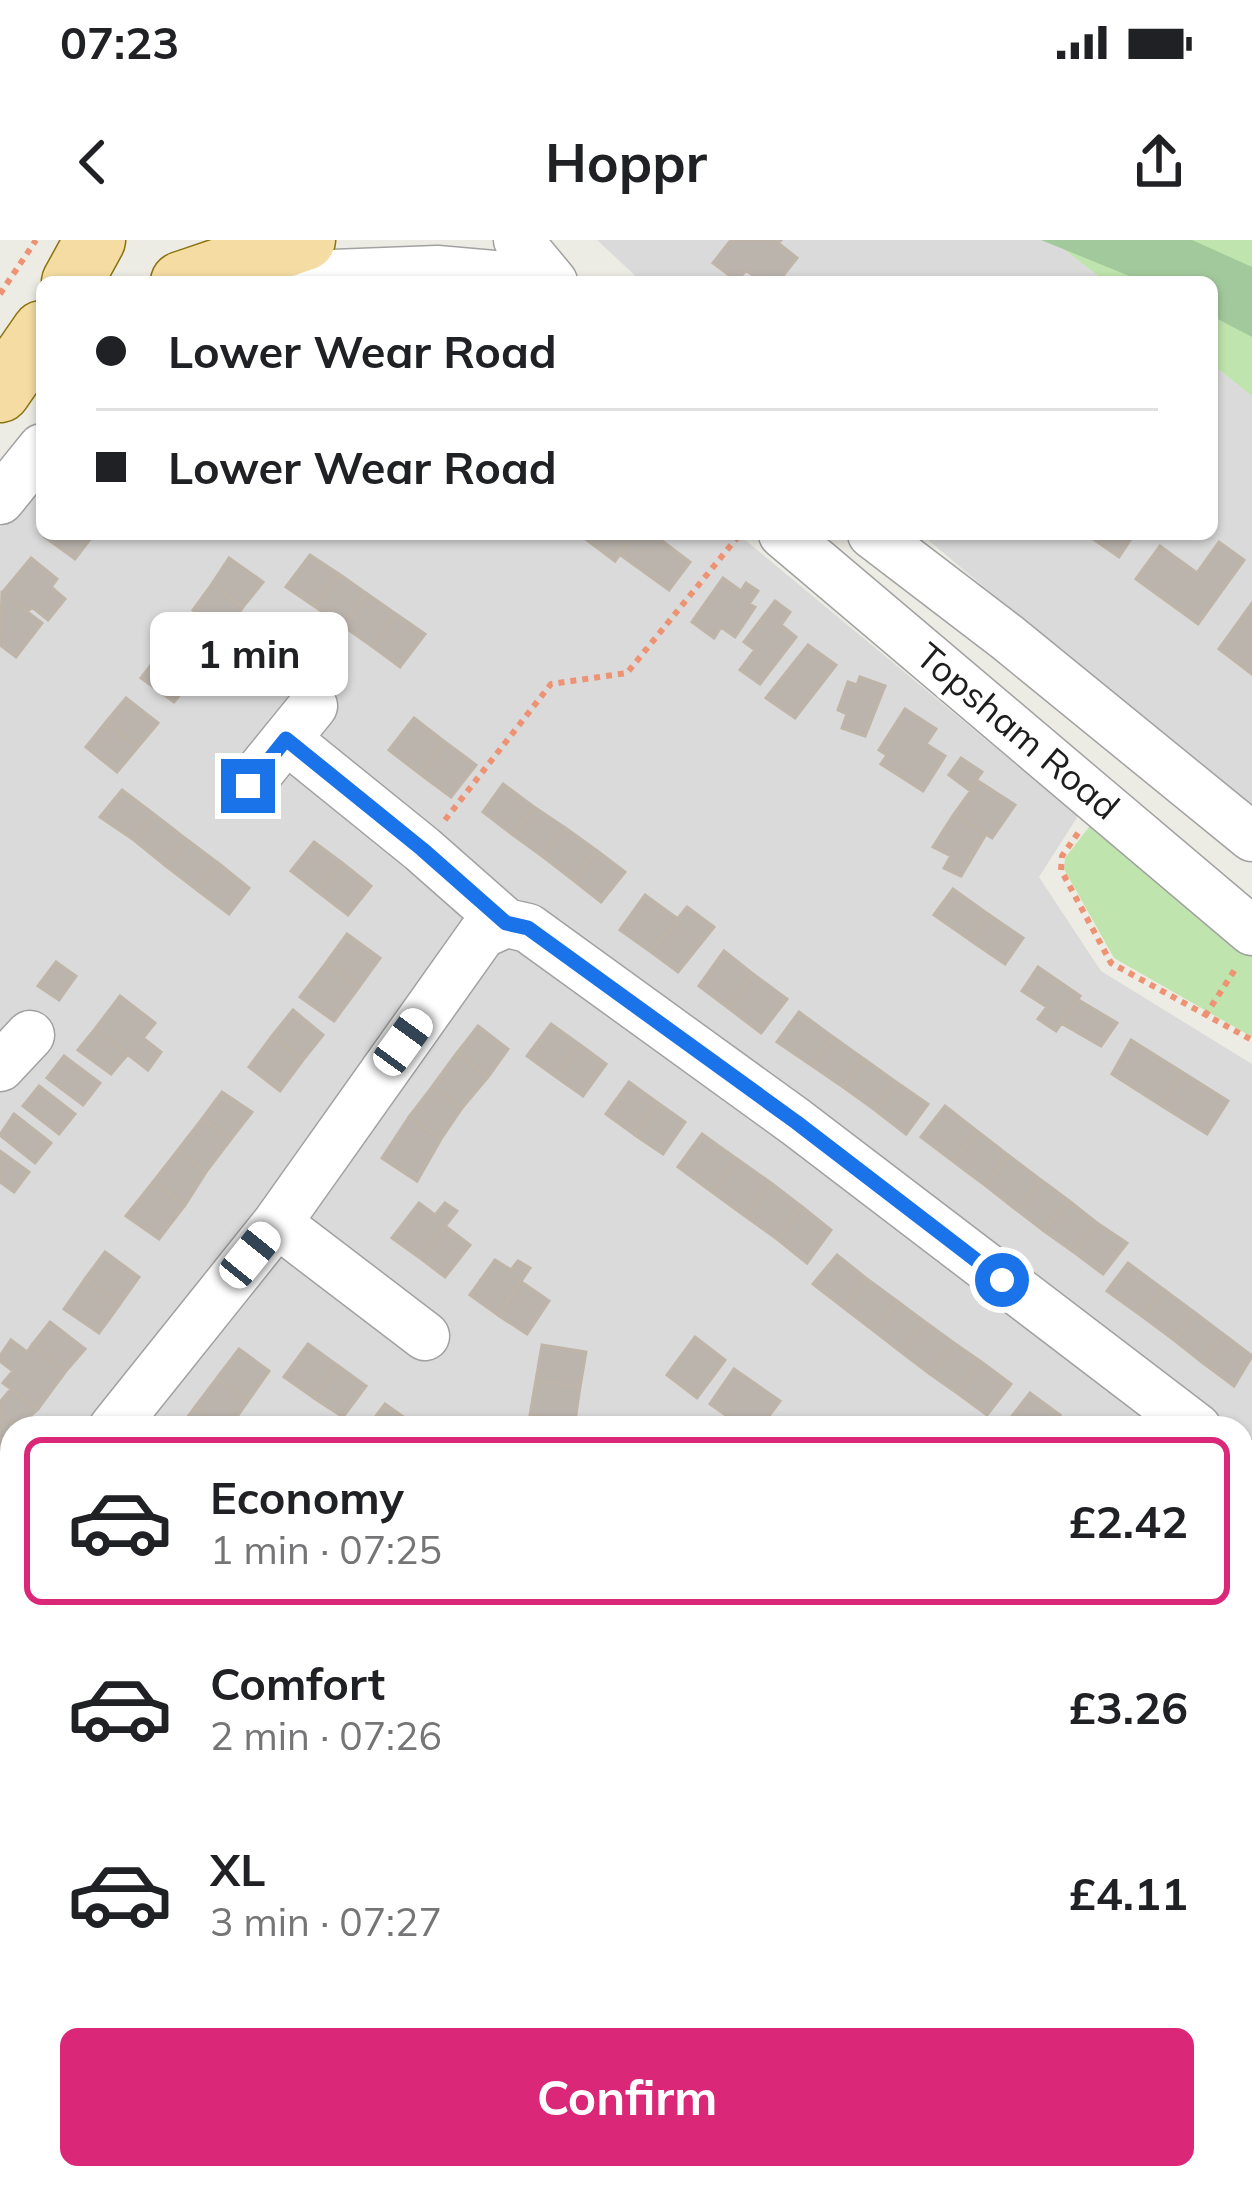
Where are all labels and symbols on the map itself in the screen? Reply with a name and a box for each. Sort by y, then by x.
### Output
callout: 1 min [149,612,347,696]
street label: Topsham Road [908,633,1129,829]
route end [221,759,275,813]
car [367,1002,439,1082]
car [213,1216,287,1294]
route start [975,1253,1029,1307]

